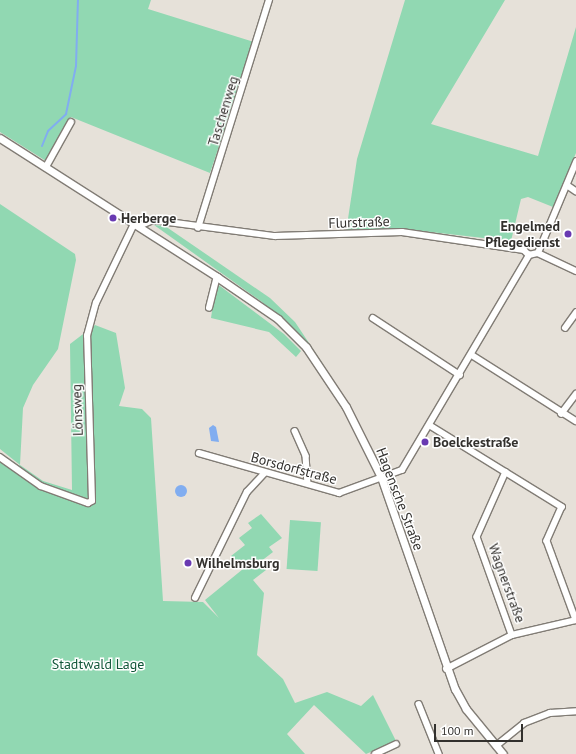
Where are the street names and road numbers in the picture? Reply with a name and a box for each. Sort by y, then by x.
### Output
street label: Taschenweg [204,74,242,148]
street label: Flurstraße [328,213,390,231]
street label: Lönsweg [68,384,86,436]
street label: Hagensche Straße [373,445,427,553]
street label: Borsdorfstraße [249,448,339,488]
street label: Wagnerstraße [485,541,529,625]

